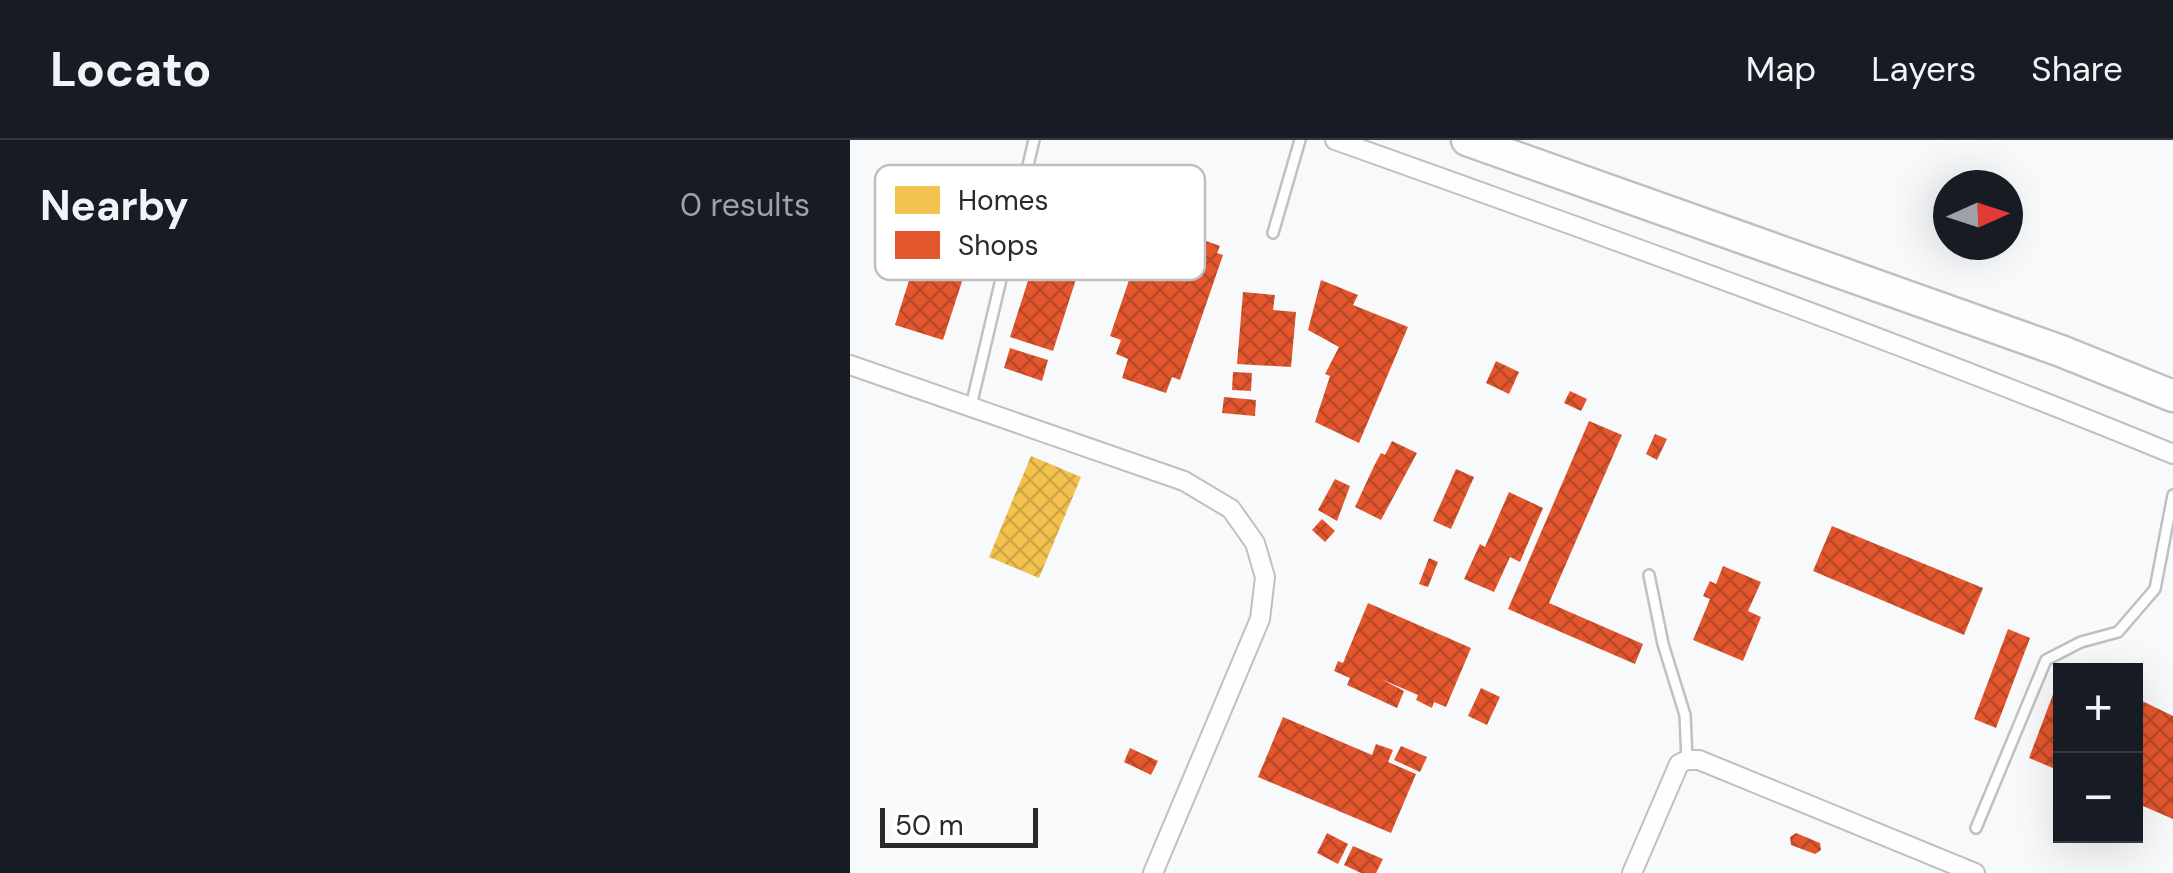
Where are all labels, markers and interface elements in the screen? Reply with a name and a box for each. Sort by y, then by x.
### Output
text: Locato [50,38,211,101]
text: Map [1746,46,1816,92]
text: Layers [1871,46,1976,92]
text: Share [2031,46,2123,92]
legend [875,165,1205,280]
north arrow [1933,170,2023,260]
text: Nearby [40,178,189,233]
text: Homes [958,182,1049,219]
text: 0 results [680,184,810,226]
text: Shops [958,227,1039,264]
map controls [2053,663,2143,843]
button: + [2053,663,2143,753]
button: − [2053,753,2143,843]
scale bar [880,803,1038,848]
text: 50 m [895,807,964,844]

